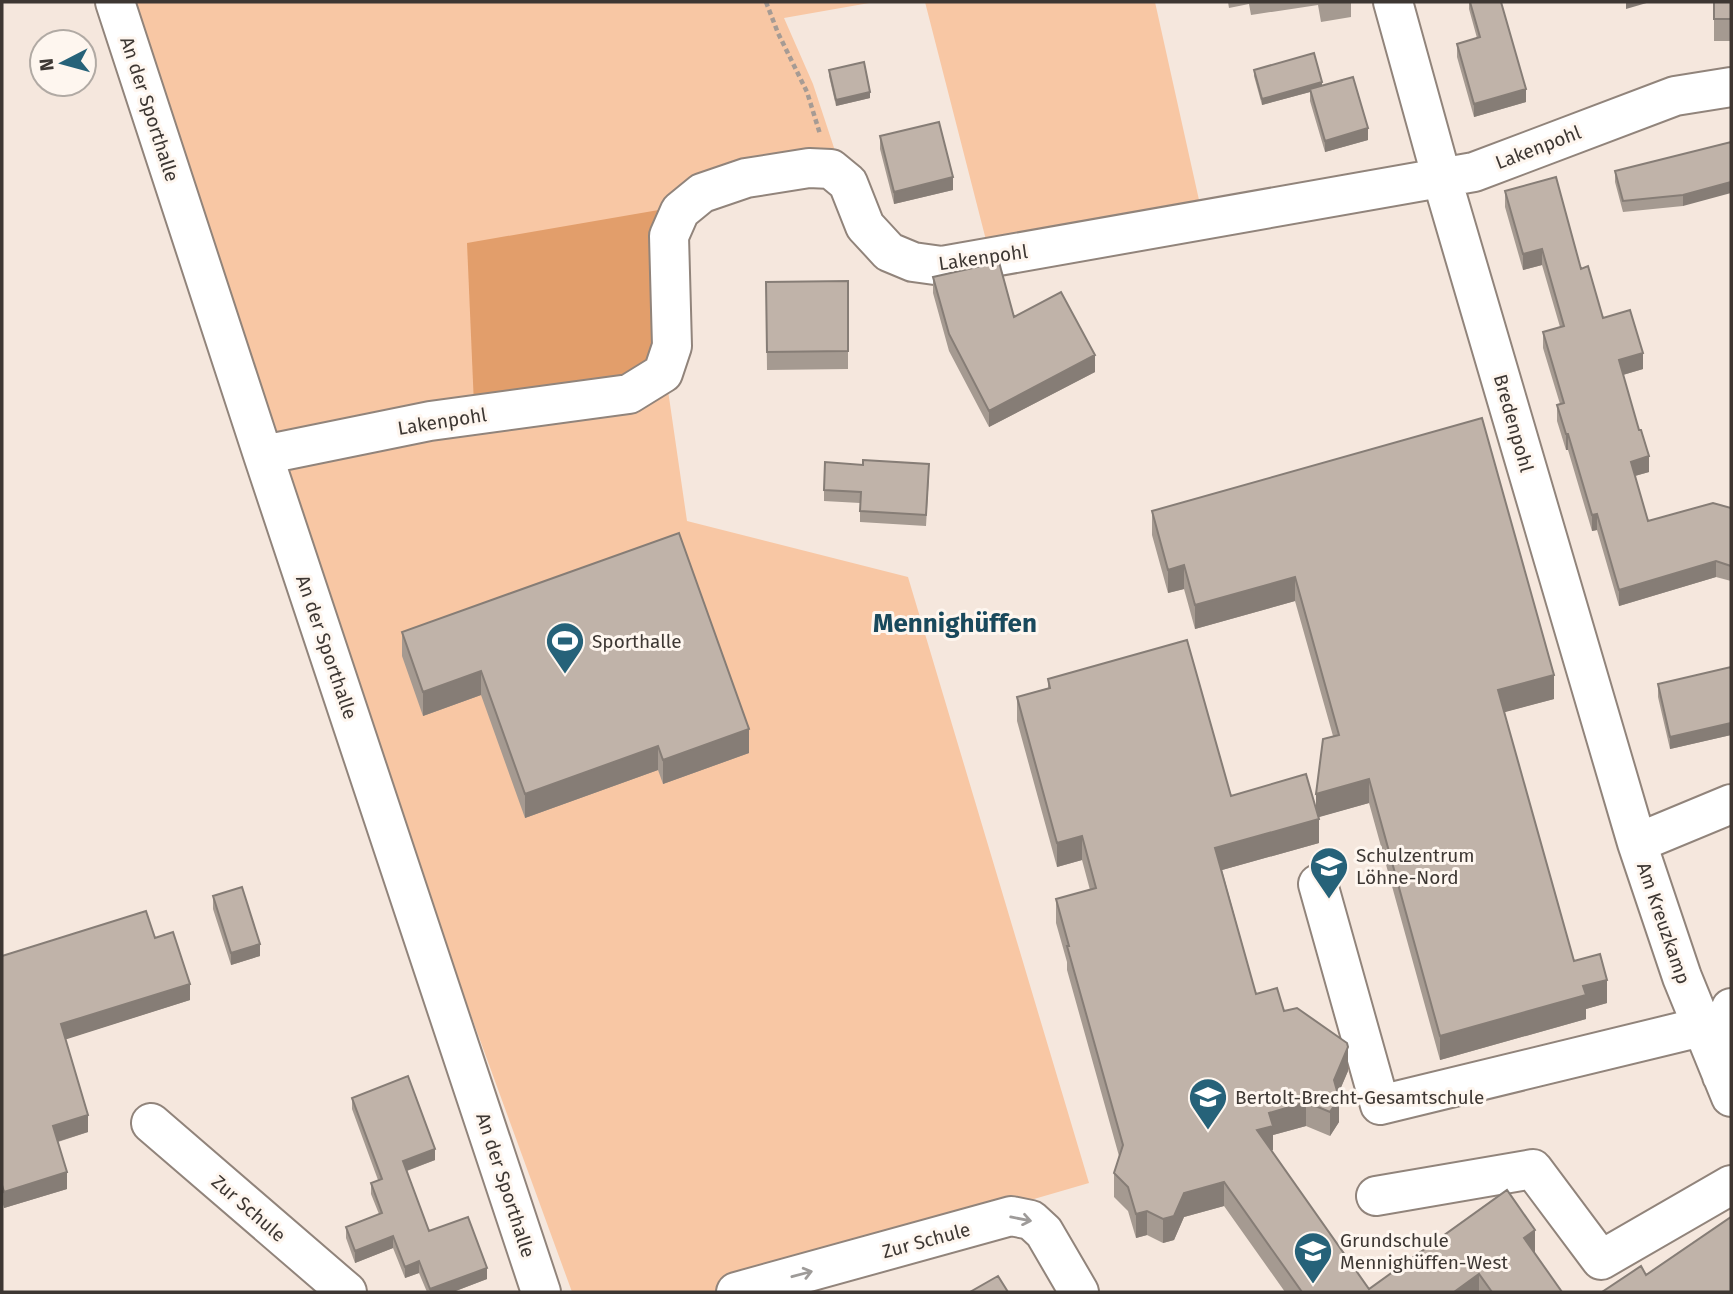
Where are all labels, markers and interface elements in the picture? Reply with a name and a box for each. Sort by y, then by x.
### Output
north arrow [28,28,98,98]
street label: An der Sporthalle [115,34,184,184]
text: N [34,57,59,72]
street label: Lakenpohl [1492,120,1585,174]
street label: Lakenpohl [937,240,1030,275]
street label: Bredenpohl [1489,372,1539,475]
street label: Lakenpohl [396,403,489,440]
street label: An der Sporthalle [291,572,362,722]
district label: Mennighüffen [873,608,1037,639]
sports icon: Sporthalle [544,620,586,675]
place label: Sporthalle [592,630,682,653]
place label: Schulzentrum Löhne-Nord [1356,844,1475,889]
school or university icon: Schulzentrum Löhne-Nord [1308,845,1350,900]
street label: Am Kreuzkamp [1632,859,1695,987]
school or university icon: Bertolt-Brecht-Gesamtschule [1187,1076,1229,1131]
place label: Bertolt-Brecht-Gesamtschule [1235,1086,1484,1109]
street label: An der Sporthalle [471,1110,540,1260]
street label: Zur Schule [207,1170,290,1247]
one-way arrow [1010,1213,1032,1226]
street label: Zur Schule [879,1218,973,1263]
place label: Grundschule Mennighüffen-West [1340,1229,1508,1274]
school or university icon: Grundschule Mennighüffen-West [1292,1230,1334,1285]
one-way arrow [790,1267,813,1280]

